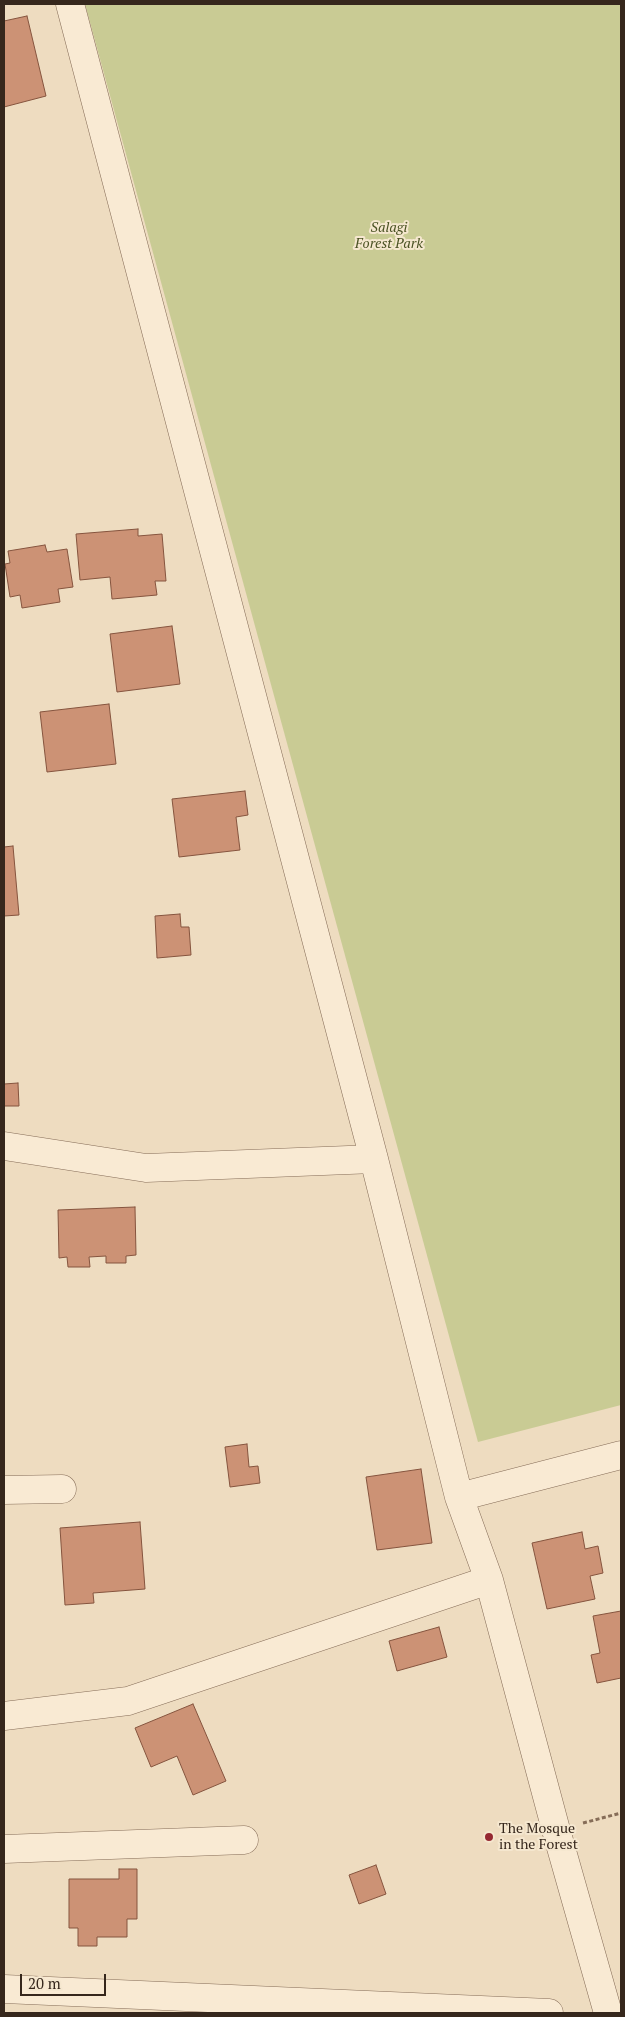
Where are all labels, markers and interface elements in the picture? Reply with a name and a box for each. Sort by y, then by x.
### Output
park label: Salagi Forest Park [355,220,423,252]
place label: The Mosque in the Forest [499,1821,578,1854]
marker: The Mosque in the Forest [483,1831,495,1843]
scale bar [22,1964,109,1996]
text: 20 m [28,1973,61,1993]

